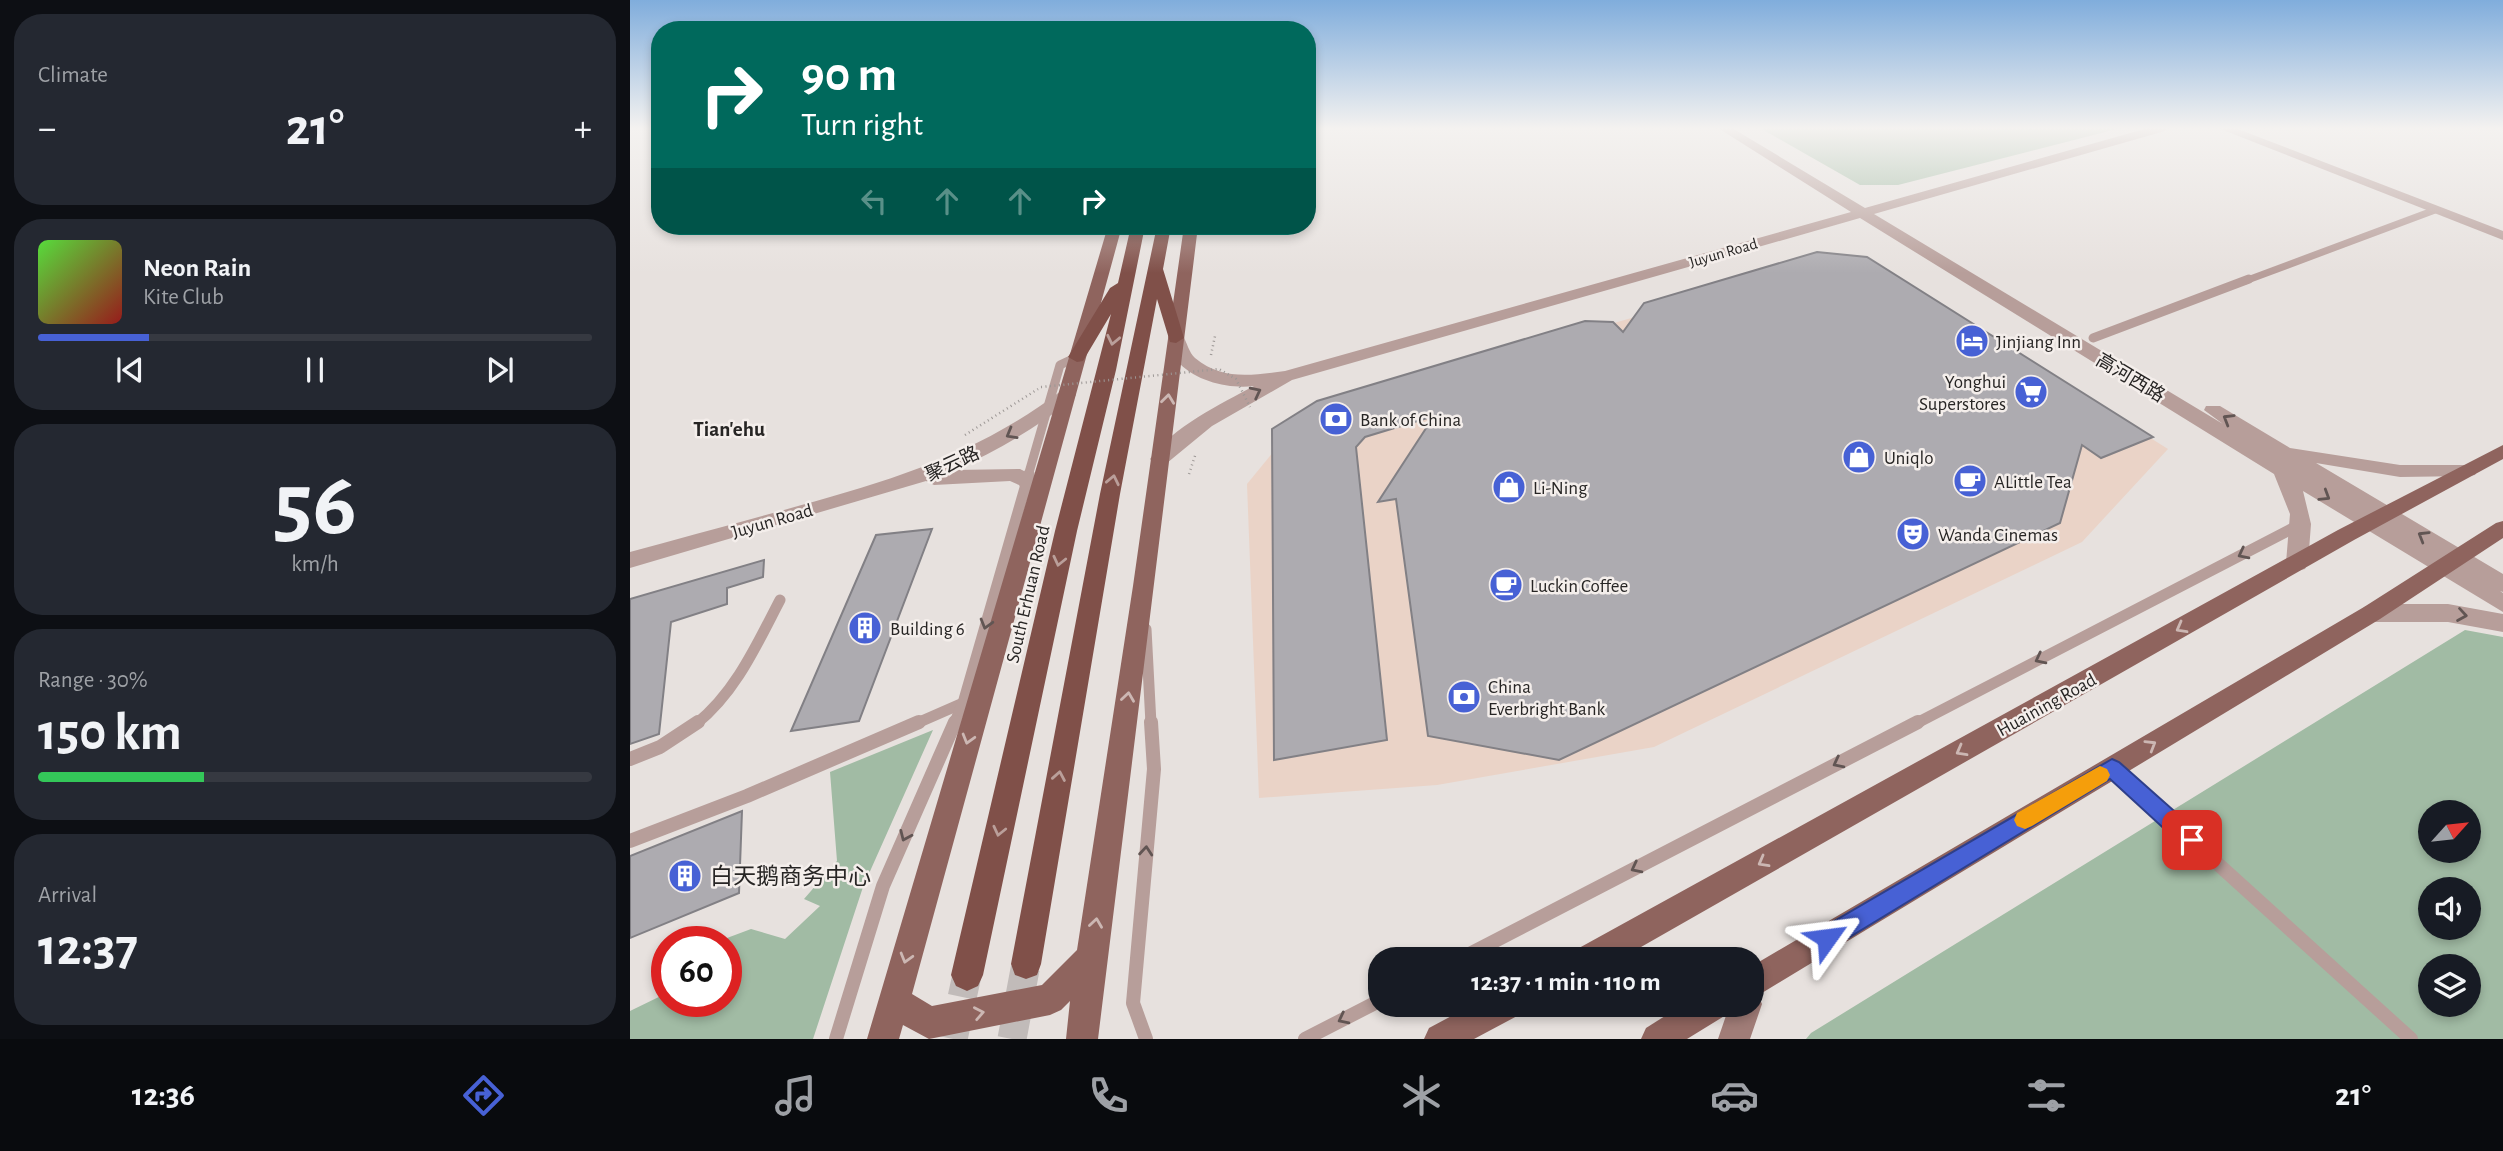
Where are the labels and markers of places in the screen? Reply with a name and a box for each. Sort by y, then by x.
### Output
hotel icon: Jinjiang Inn [1953,322,1991,360]
place label: Jinjiang Inn [1996,333,2081,352]
place label: Yonghui Superstores [1919,373,2006,414]
supermarket icon: Yonghui Superstores [2012,373,2050,411]
bank icon: Bank of China [1317,400,1355,438]
place label: Bank of China [1360,411,1461,430]
shop icon: Uniqlo [1840,438,1878,476]
place label: Uniqlo [1884,449,1934,468]
cafe icon: ALittle Tea [1951,462,1989,500]
shop icon: Li-Ning [1490,468,1528,506]
place label: ALittle Tea [1994,473,2072,492]
place label: Li-Ning [1533,479,1588,498]
theatre icon: Wanda Cinemas [1894,515,1932,553]
place label: Wanda Cinemas [1938,526,2058,545]
cafe icon: Luckin Coffee [1487,566,1525,604]
place label: Luckin Coffee [1530,577,1628,596]
building icon: Building 6 [846,609,884,647]
place label: Building 6 [890,620,965,639]
bank icon: China Everbright Bank [1445,678,1483,716]
place label: China Everbright Bank [1488,678,1605,719]
pin [2162,810,2222,870]
building icon: 白天鹅商务中心 [666,857,704,895]
place label: 白天鹅商务中心 [710,864,871,889]

